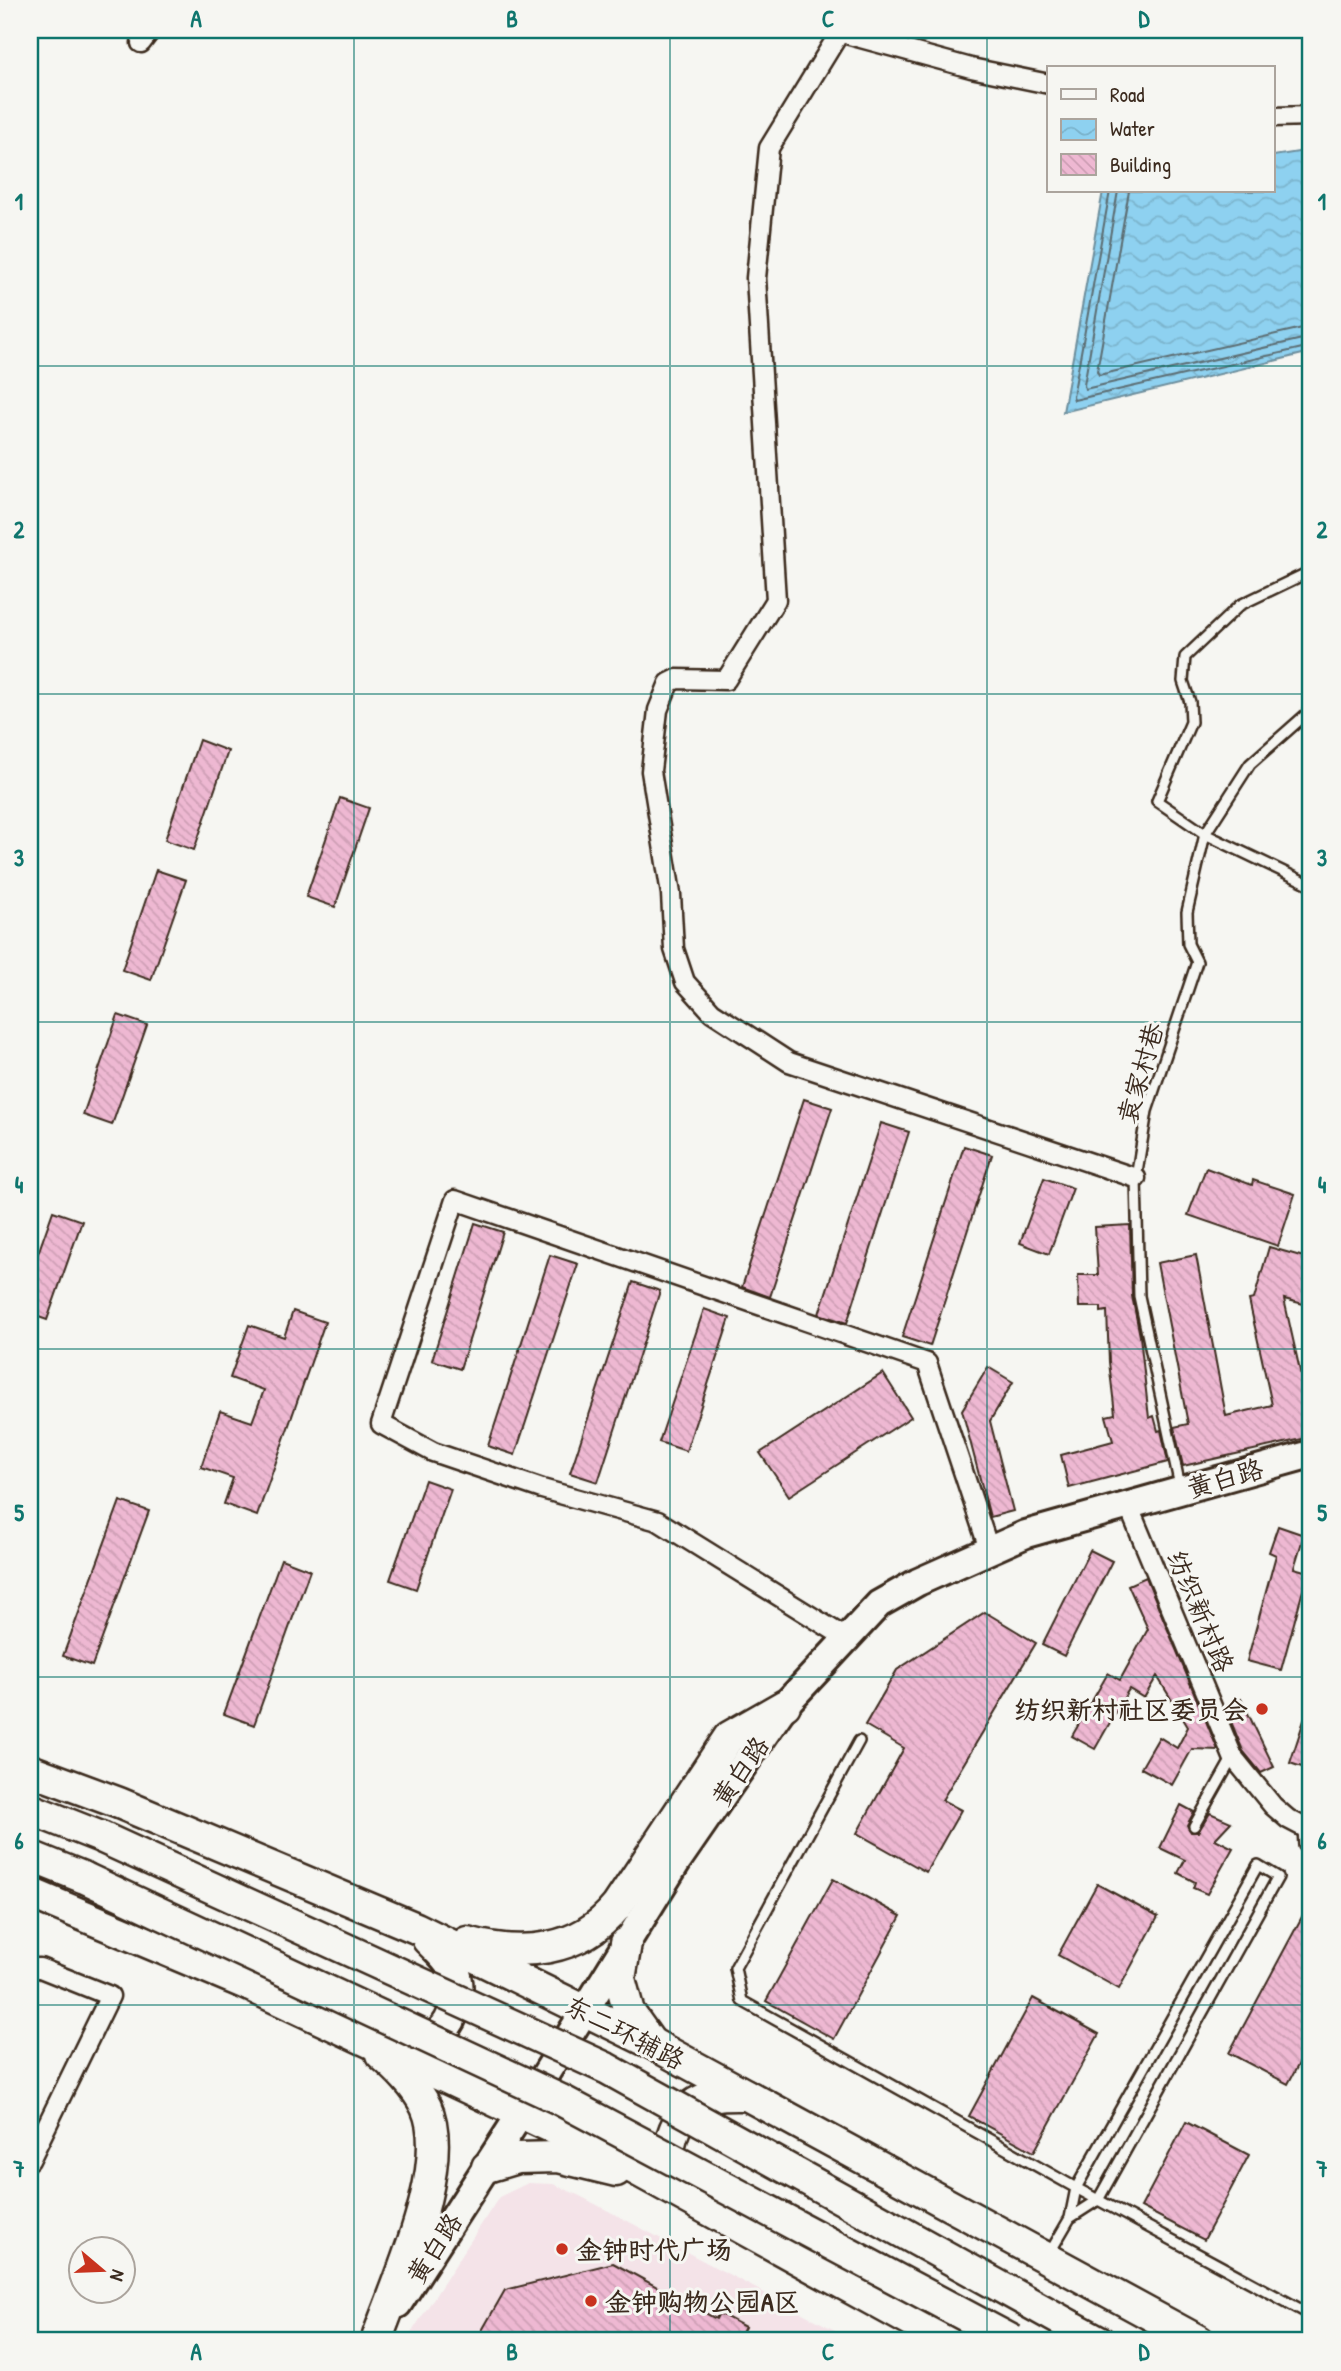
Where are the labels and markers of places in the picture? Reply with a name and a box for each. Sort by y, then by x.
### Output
place label: 纺织新村社区委员会 [1014,1692,1248,1727]
marker: 纺织新村社区委员会 [1254,1701,1270,1717]
place label: 金钟时代广场 [576,2232,732,2267]
marker: 金钟时代广场 [554,2241,570,2257]
place label: 金钟购物公园A区 [605,2284,800,2319]
marker: 金钟购物公园A区 [583,2293,599,2309]

